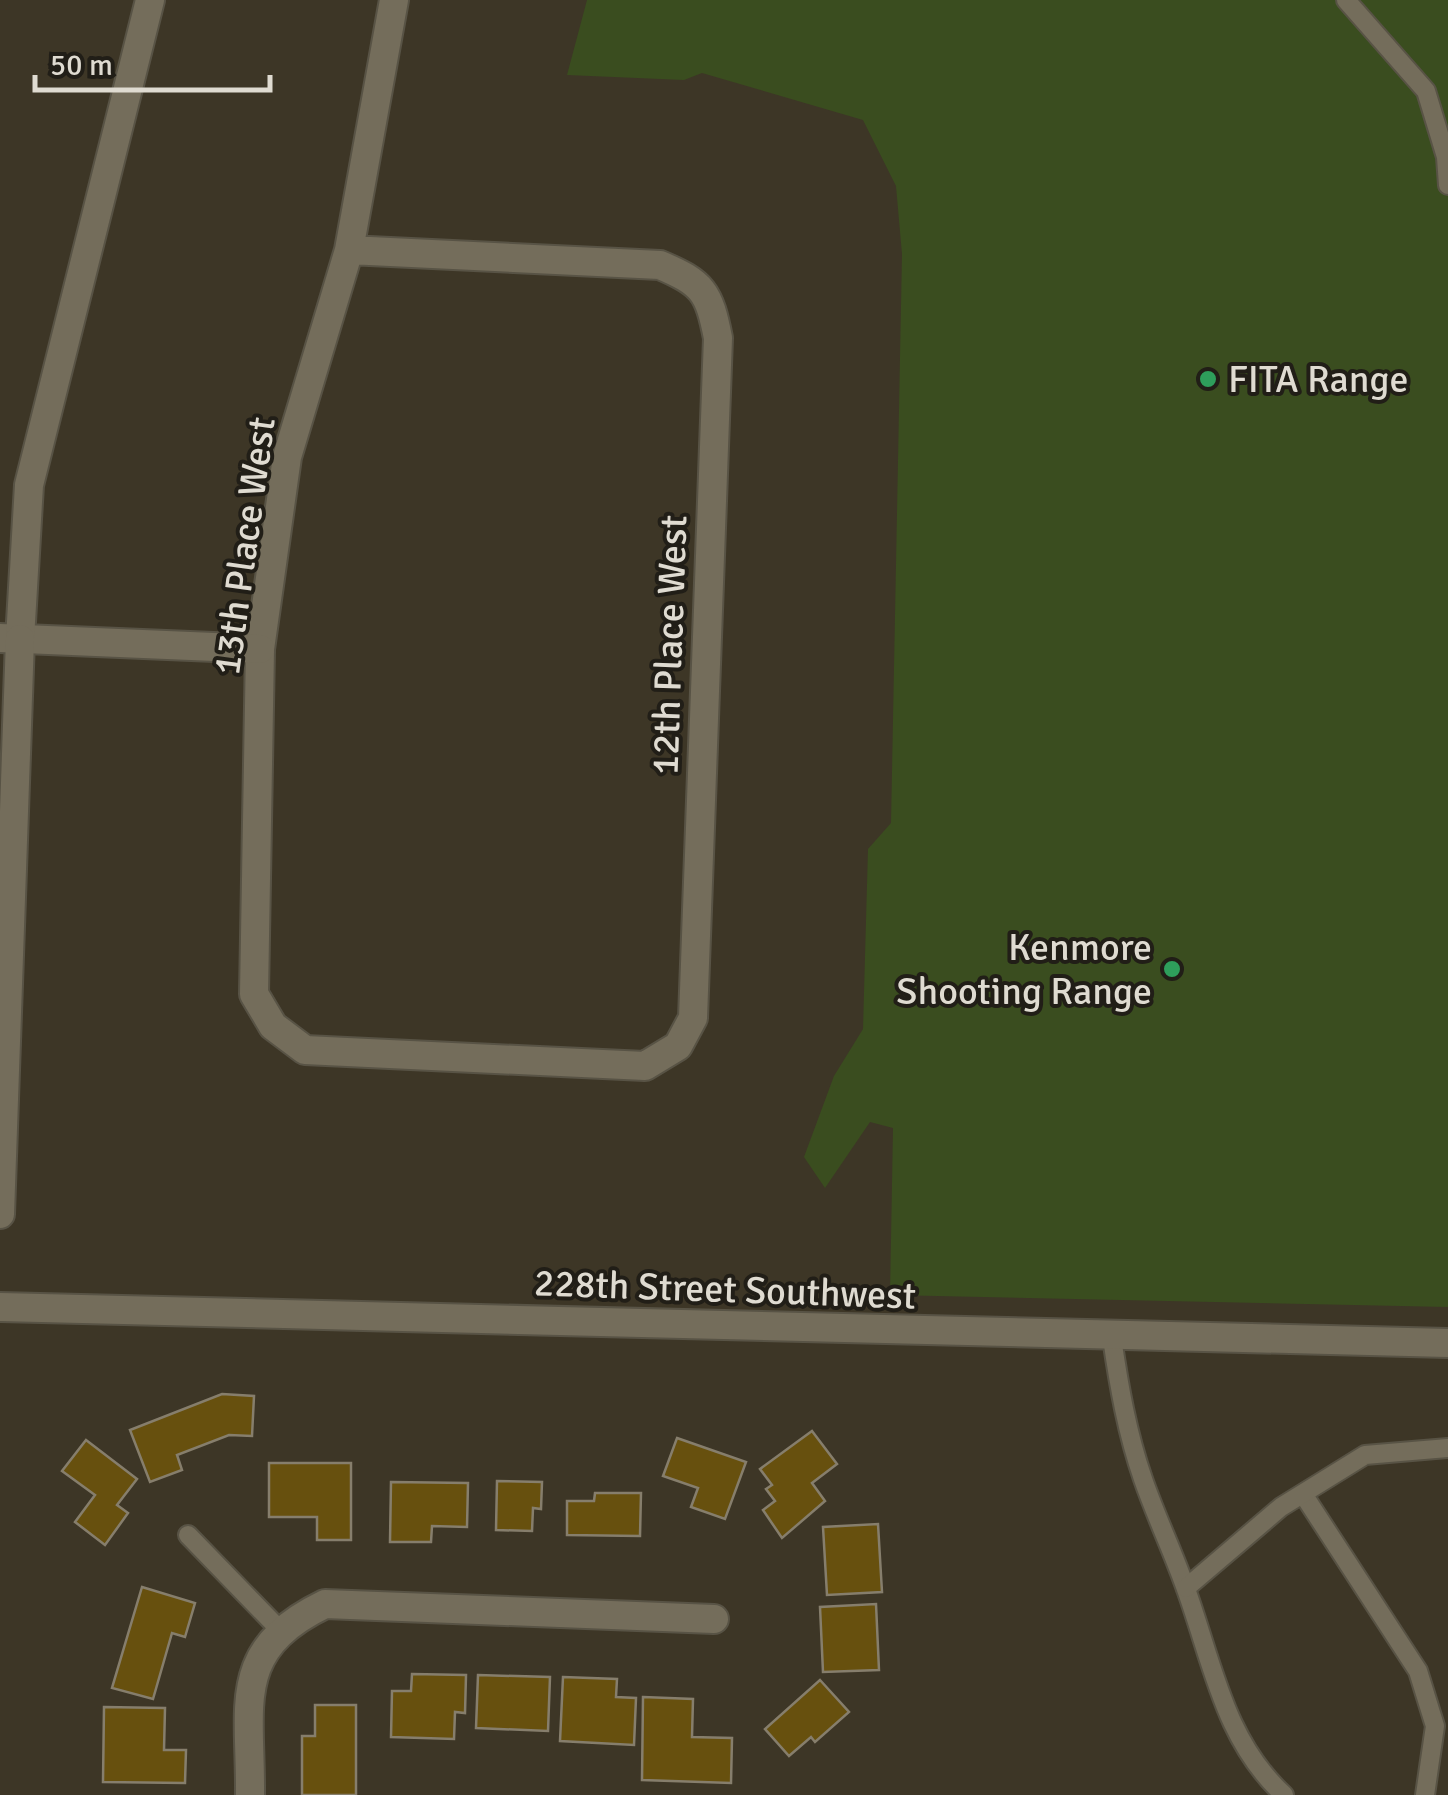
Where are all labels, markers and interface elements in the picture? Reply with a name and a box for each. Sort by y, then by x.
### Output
scale bar [35,30,270,92]
text: 50 m [50,47,113,84]
place label: FITA Range [1228,356,1409,403]
marker: FITA Range [1197,368,1219,390]
street label: 13th Place West [203,414,286,678]
street label: 12th Place West [641,514,698,776]
place label: Kenmore Shooting Range [896,924,1152,1015]
marker: Kenmore Shooting Range [1161,958,1183,980]
street label: 228th Street Southwest [533,1259,917,1320]

